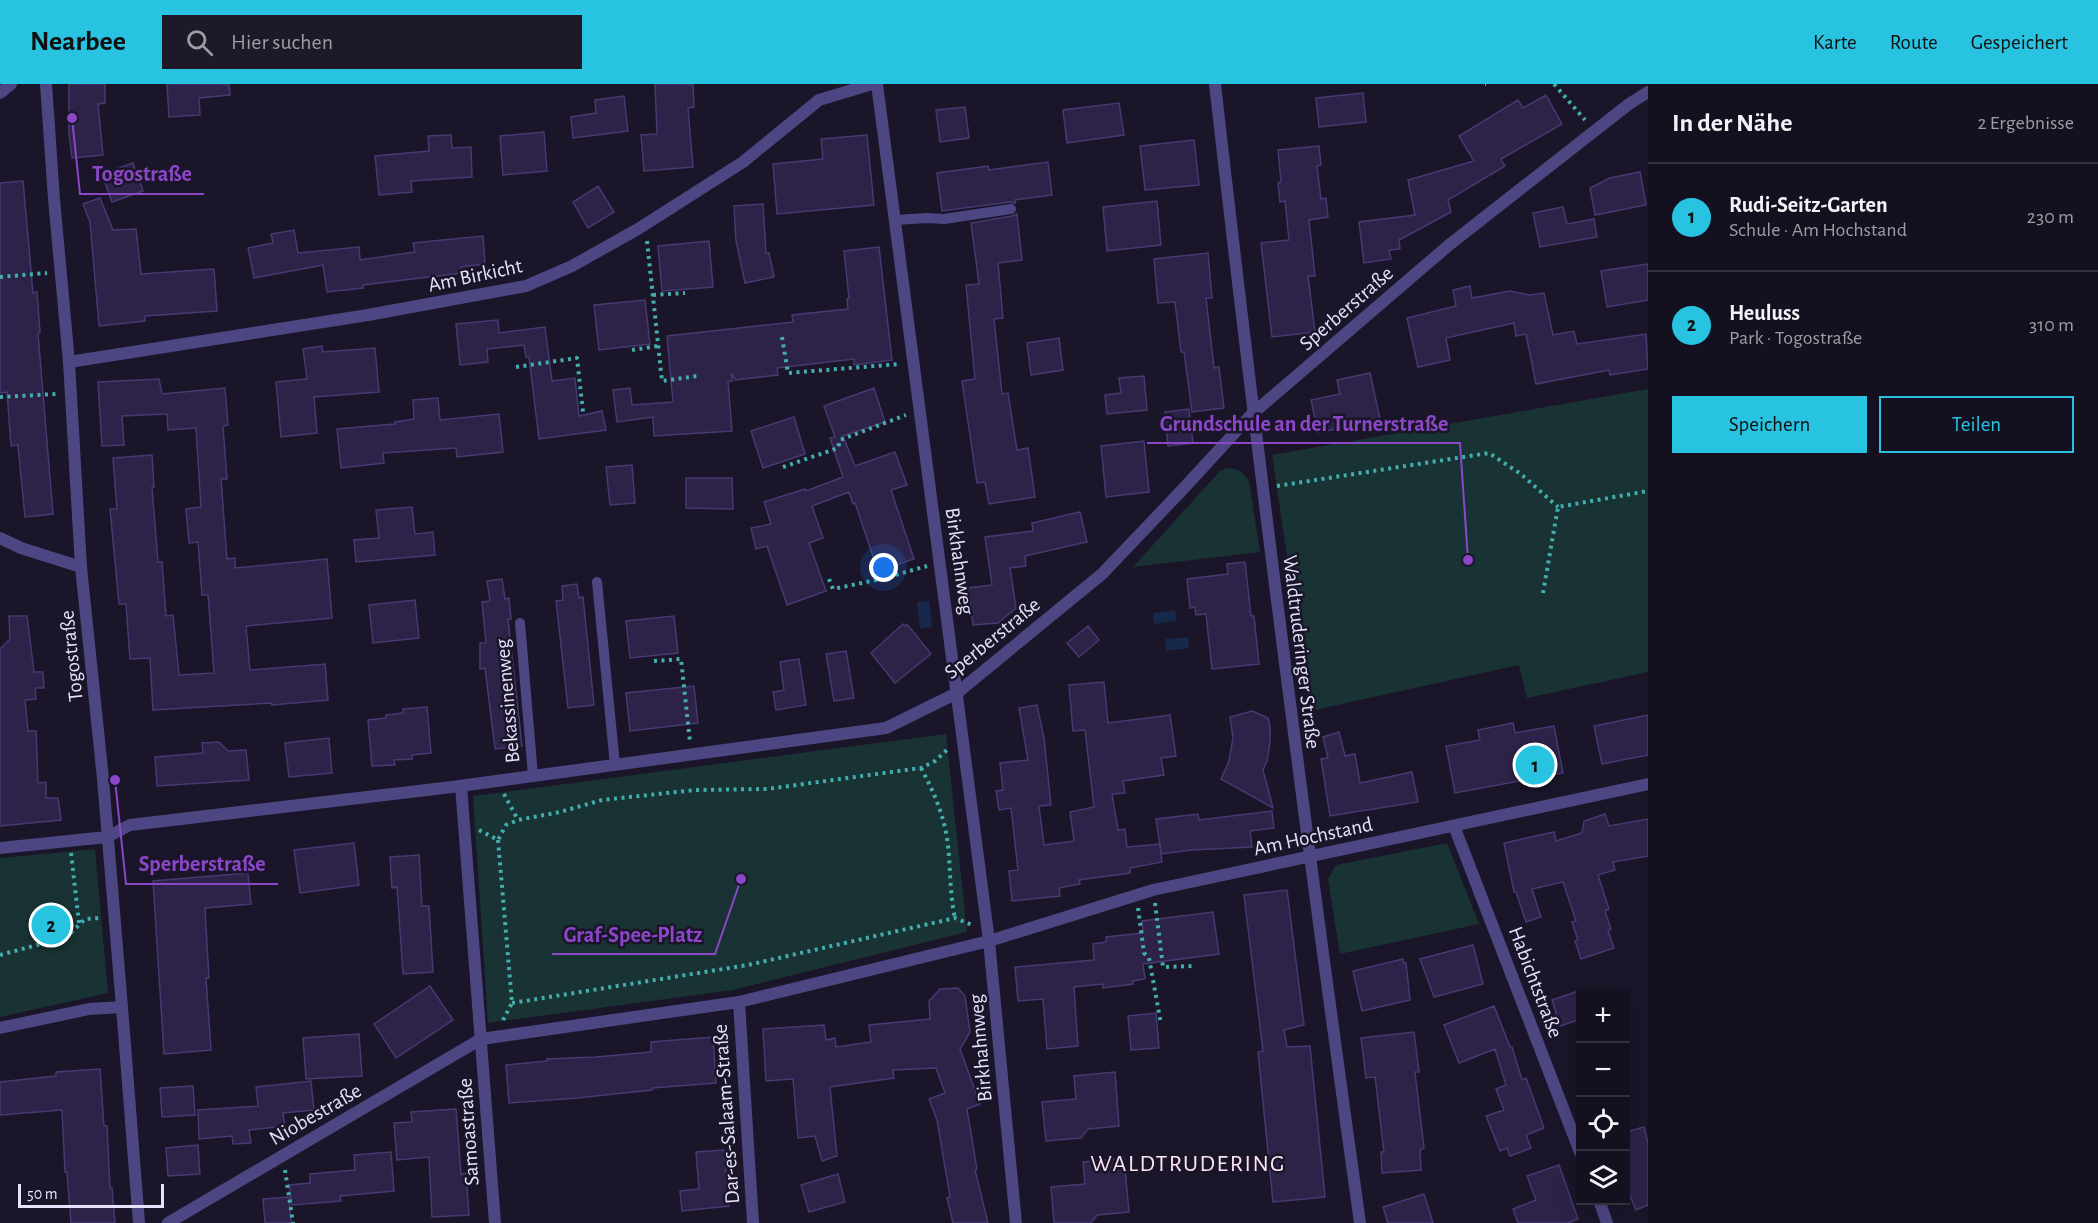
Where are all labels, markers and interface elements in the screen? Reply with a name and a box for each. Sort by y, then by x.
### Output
search box [162,15,582,69]
icon: search [183,26,216,59]
text: Nearbee [30,28,126,56]
text: Hier suchen [231,31,333,53]
text: Karte [1813,32,1857,53]
text: Route [1890,32,1938,53]
text: Gespeichert [1971,32,2068,53]
text: In der Nähe [1672,110,1792,136]
text: 2 Ergebnisse [1977,113,2074,133]
callout: Togostraße [80,154,204,194]
text: Togostraße [92,163,192,185]
text: Rudi-Seitz-Garten [1729,194,1888,216]
text: 1 [1688,207,1695,227]
text: 230 m [2027,207,2074,227]
text: Schule · Am Hochstand [1729,220,1907,240]
street label: Am Birkicht [426,255,524,296]
street label: Sperberstraße [1296,262,1397,354]
text: Heuluss [1729,302,1800,324]
text: 2 [1687,315,1696,335]
text: 310 m [2029,315,2074,335]
text: Park · Togostraße [1729,328,1862,348]
button: Speichern [1672,396,1867,453]
button: Teilen [1879,396,2074,453]
callout: Grundschule an der Turnerstraße [1147,403,1460,443]
text: Grundschule an der Turnerstraße [1160,413,1448,435]
street label: Birkhahnweg [942,506,978,617]
your location [869,553,898,582]
street label: Waldtruderinger Straße [1279,554,1324,750]
street label: Sperberstraße [940,594,1044,683]
street label: Togostraße [56,609,87,703]
street label: Bekassinenweg [492,637,523,764]
pin: 1 [1516,742,1555,788]
street label: Am Hochstand [1252,814,1375,859]
callout: Sperberstraße [126,844,278,884]
text: Sperberstraße [138,853,266,875]
pin: 2 [32,902,70,948]
callout: Graf-Spee-Platz [552,914,715,954]
text: Graf-Spee-Platz [564,924,702,946]
street label: Habichtstraße [1505,924,1566,1041]
map controls [1576,989,1630,1205]
button: + [1576,989,1630,1043]
street label: Birkhahnweg [965,992,996,1103]
street label: Dar-es-Salaam-Straße [710,1023,743,1205]
button: − [1576,1043,1630,1097]
street label: Samoastraße [454,1077,483,1186]
street label: Niobestraße [266,1080,365,1149]
button: locate [1576,1097,1630,1151]
button: layers [1576,1151,1630,1205]
district label: WALDTRUDERING [1090,1152,1286,1176]
scale bar [18,1181,164,1208]
text: 50 m [27,1186,58,1202]

